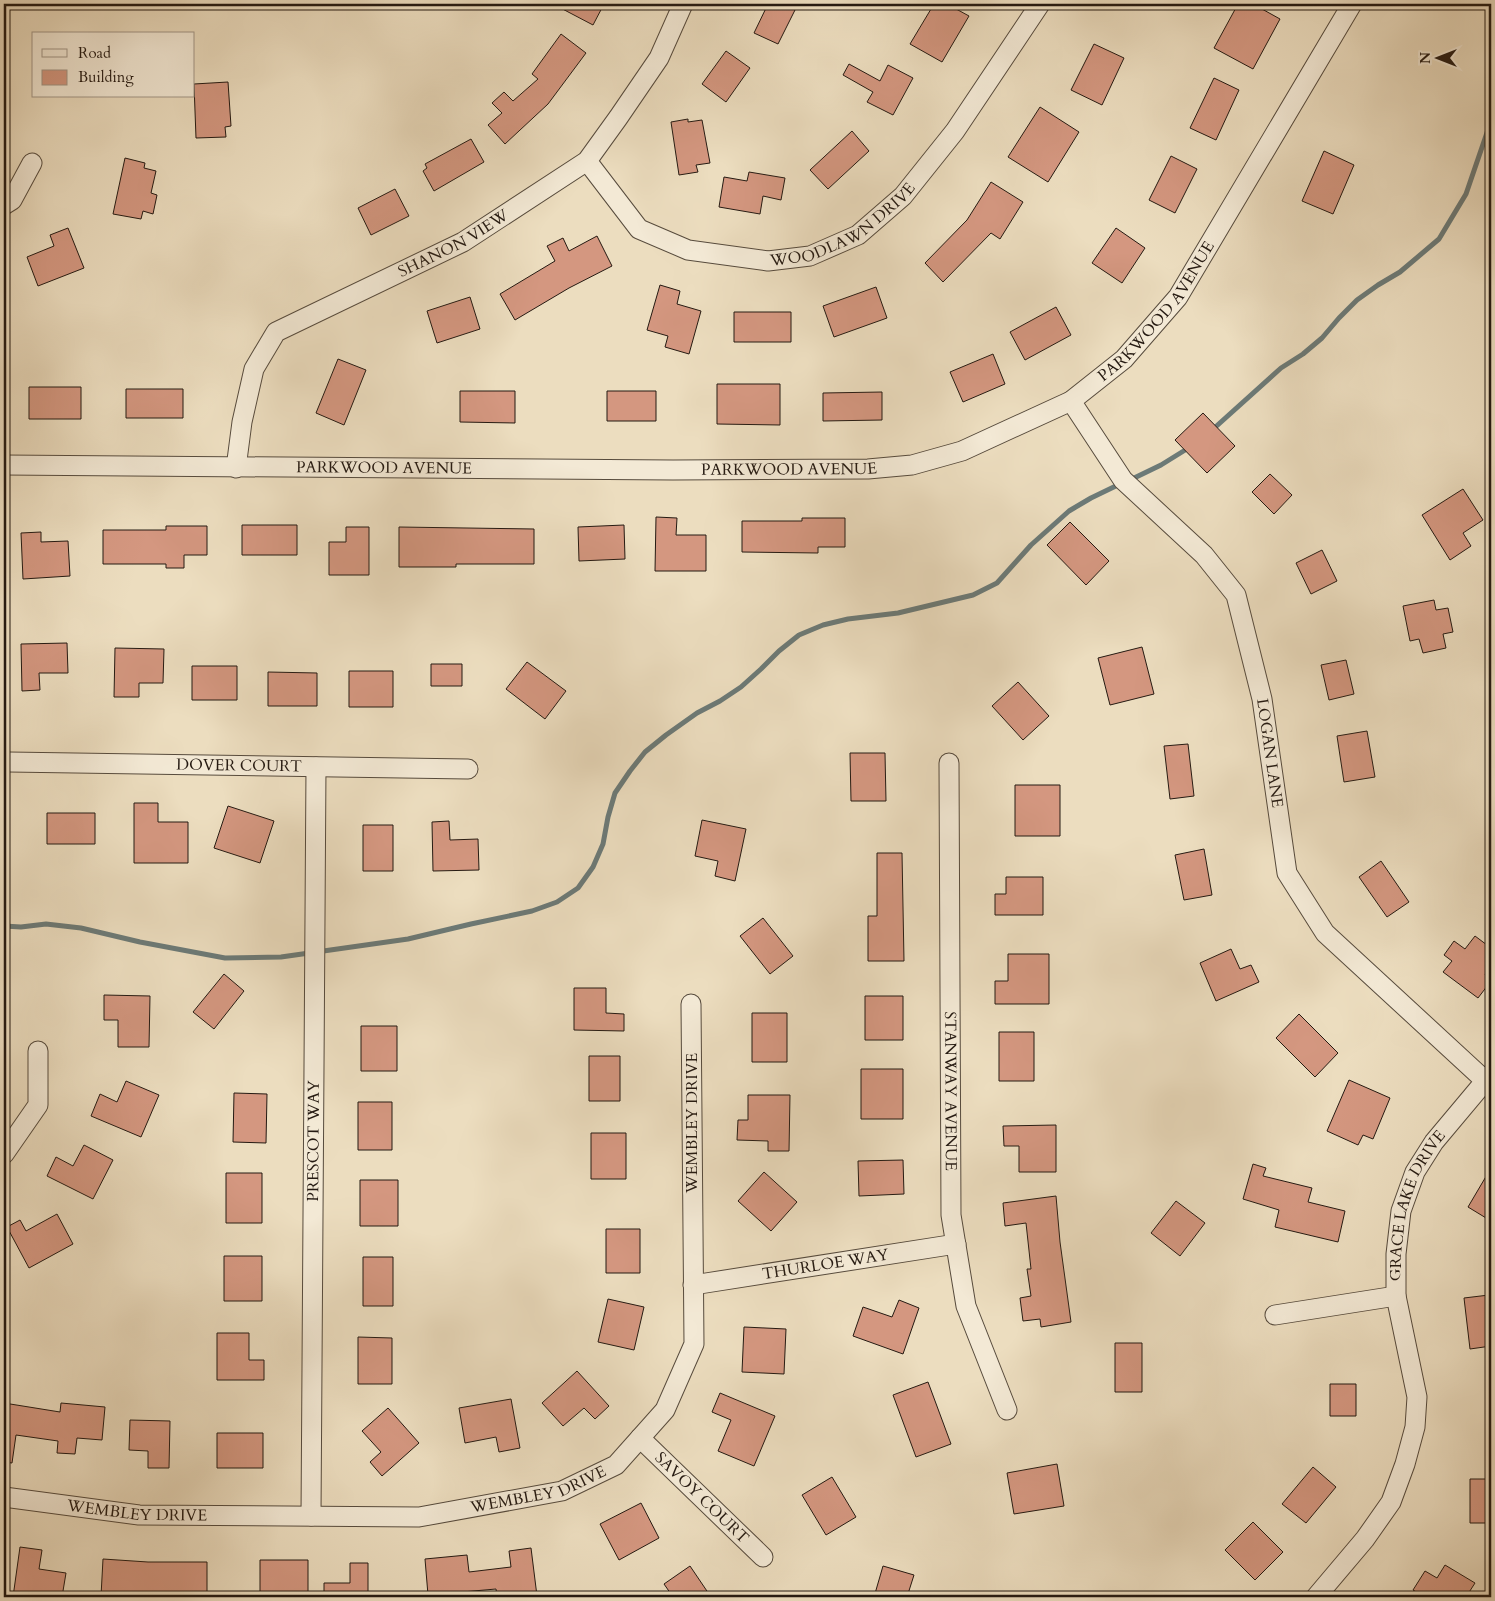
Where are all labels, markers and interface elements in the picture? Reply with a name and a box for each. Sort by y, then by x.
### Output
legend [32,32,195,98]
north arrow [1412,32,1462,82]
text: Road [78,43,111,63]
text: N [1416,52,1435,64]
text: Building [78,67,134,87]
street label: WOODLAWN DRIVE [768,178,921,272]
street label: SHANON VIEW [394,204,513,283]
street label: PARKWOOD AVENUE [1093,237,1220,387]
street label: PARKWOOD AVENUE [296,456,472,479]
street label: PARKWOOD AVENUE [701,457,878,481]
street label: LOGAN LANE [1251,697,1289,809]
street label: DOVER COURT [176,754,302,777]
street label: STANWAY AVENUE [939,1011,962,1171]
street label: WEMBLEY DRIVE [681,1053,703,1194]
street label: PRESCOT WAY [302,1080,325,1202]
street label: GRACE LAKE DRIVE [1385,1125,1451,1281]
street label: THURLOE WAY [760,1244,890,1285]
street label: SAVOY COURT [650,1447,754,1549]
street label: WEMBLEY DRIVE [468,1460,610,1519]
street label: WEMBLEY DRIVE [65,1494,207,1526]

